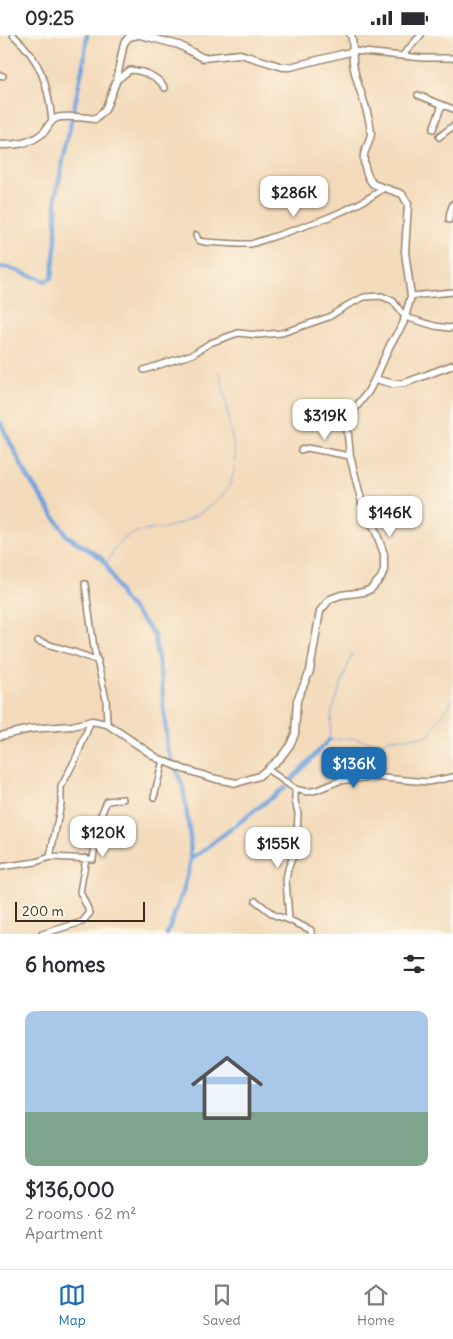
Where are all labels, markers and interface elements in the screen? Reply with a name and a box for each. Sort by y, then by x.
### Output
text: 09:25 [25,6,74,30]
pin: $286K [259,175,329,218]
text: $286K [271,182,317,202]
pin: $319K [290,399,360,441]
text: $319K [303,405,347,425]
pin: $146K [355,495,425,538]
text: $146K [368,502,412,522]
pin: $136K [319,747,389,789]
text: $136K [332,753,376,773]
pin: $120K [68,815,138,858]
text: $120K [81,822,125,842]
pin: $155K [243,827,313,869]
text: $155K [256,833,300,853]
scale bar [15,899,145,922]
text: 200 m [22,902,64,920]
icon: filters [400,950,428,978]
text: 6 homes [25,951,105,978]
icon: home [182,1043,272,1133]
text: $136,000 [25,1176,115,1203]
text: 2 rooms · 62 m² [25,1203,136,1223]
text: Apartment [25,1223,103,1243]
tab: Map [58,1281,86,1329]
tab: Saved [202,1281,241,1329]
tab: Home [357,1281,395,1329]

